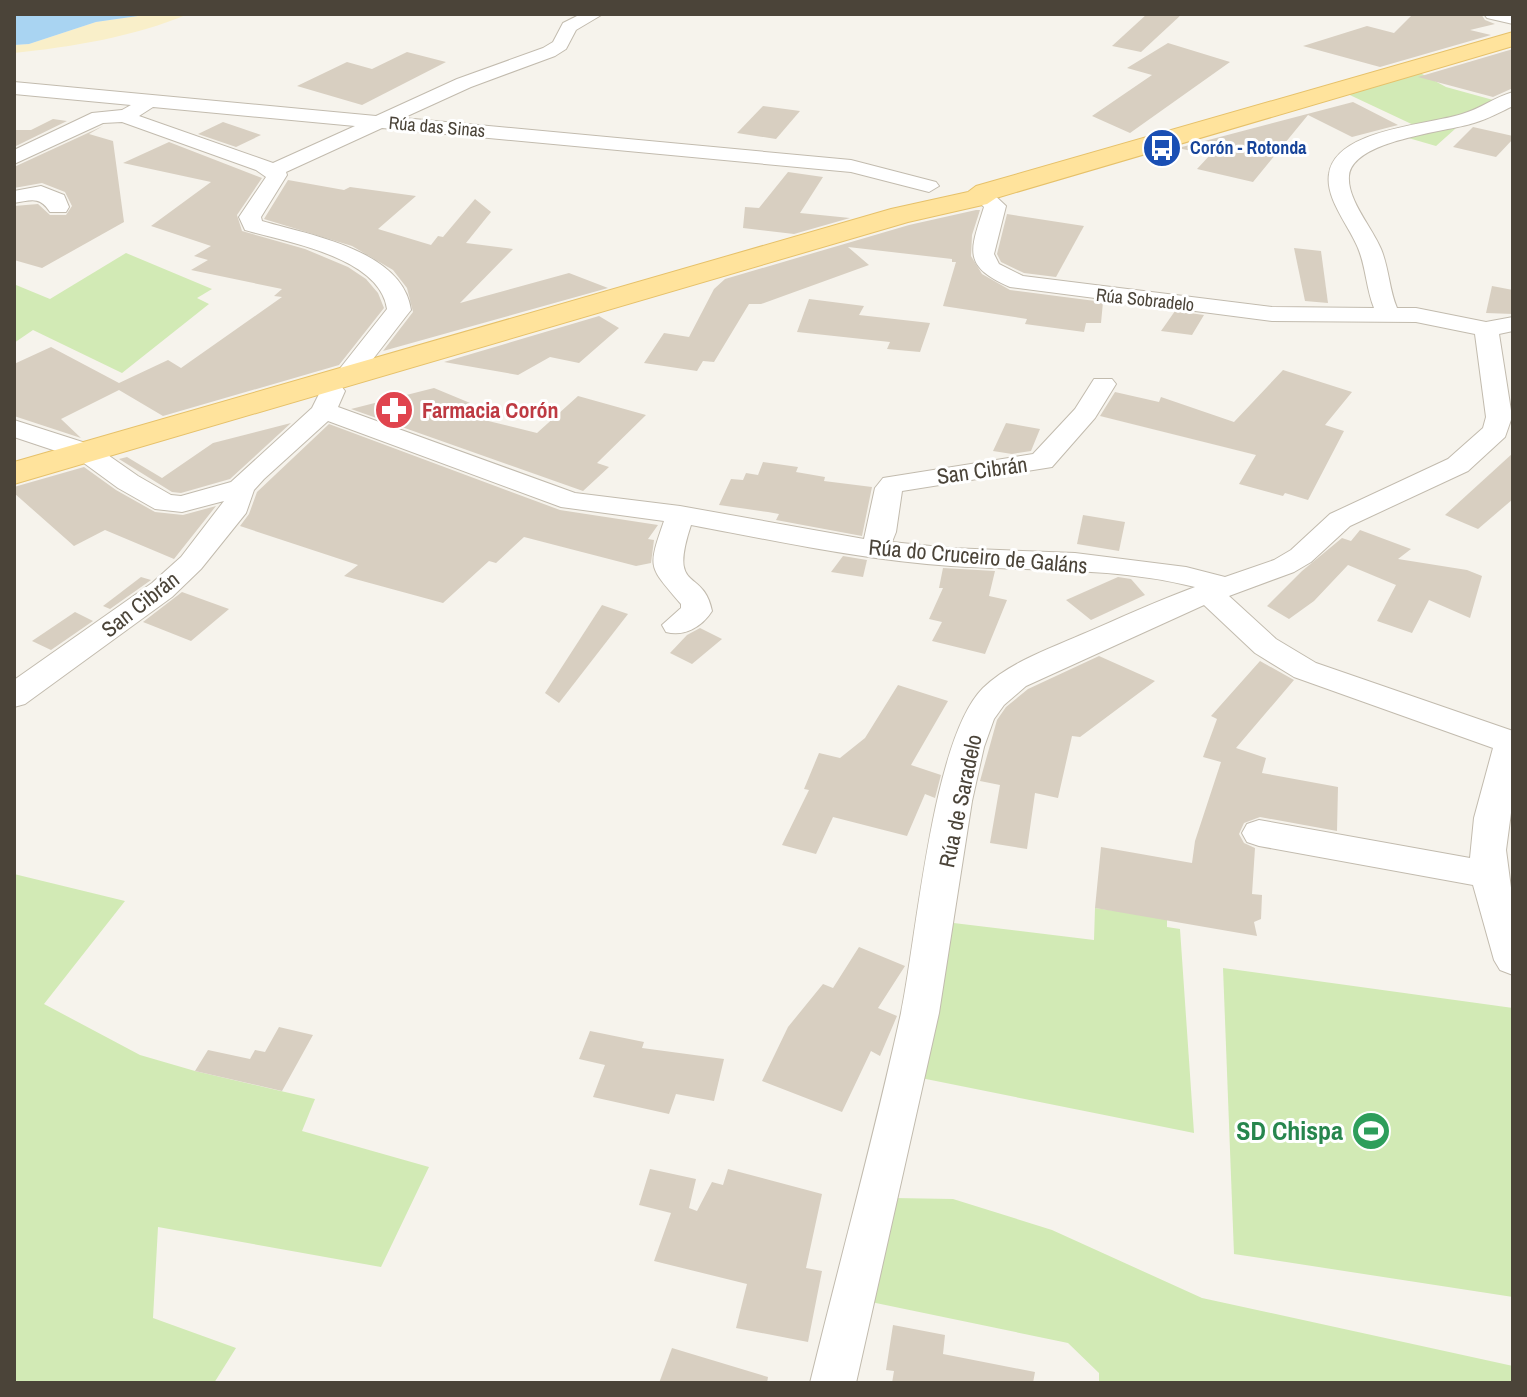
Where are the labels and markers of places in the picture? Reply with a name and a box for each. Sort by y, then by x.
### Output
bus stop icon: Corón - Rotonda [1141,127,1183,169]
place label: Corón - Rotonda [1190,135,1307,160]
pharmacy icon: Farmacia Corón [373,389,415,431]
place label: Farmacia Corón [422,395,558,425]
sports icon: SD Chispa [1350,1110,1392,1152]
place label: SD Chispa [1236,1113,1343,1148]

